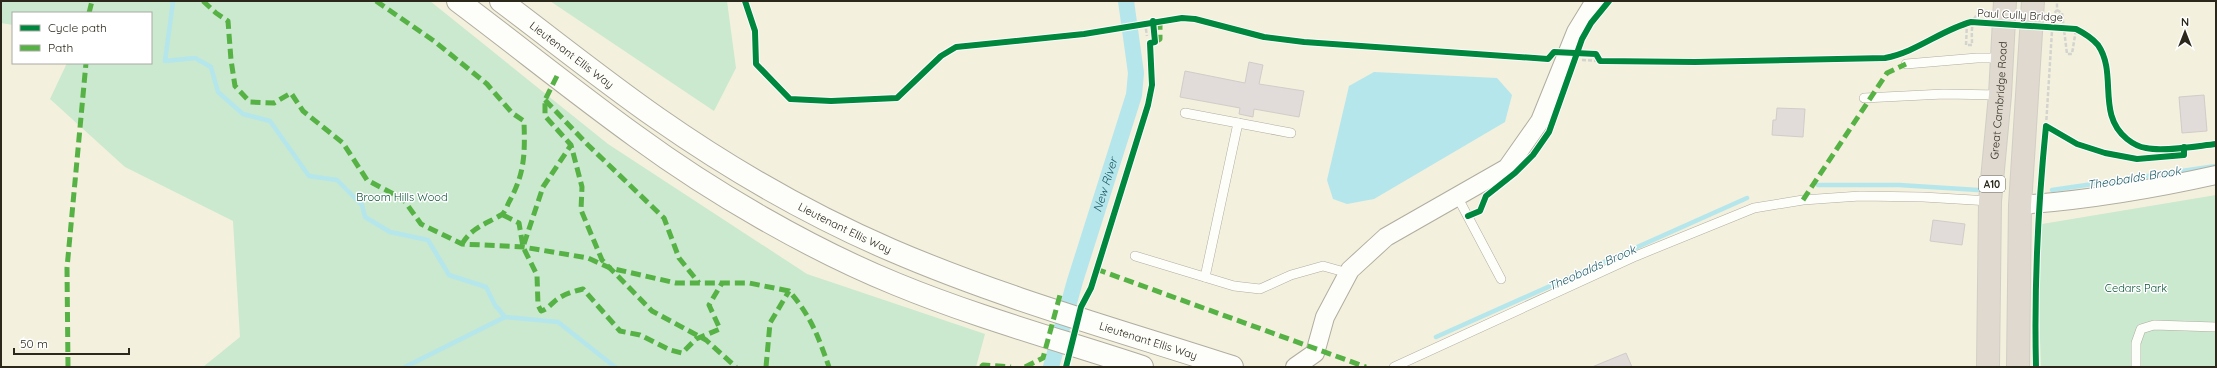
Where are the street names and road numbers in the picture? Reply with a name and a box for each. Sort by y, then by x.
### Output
street label: Paul Cully Bridge [1977,6,2063,24]
street label: Lieutenant Ellis Way [527,18,617,91]
street label: Great Cambridge Road [1987,41,2010,160]
road number: A10 [1979,176,2005,192]
street label: Lieutenant Ellis Way [796,199,894,256]
street label: Lieutenant Ellis Way [1098,319,1199,362]

